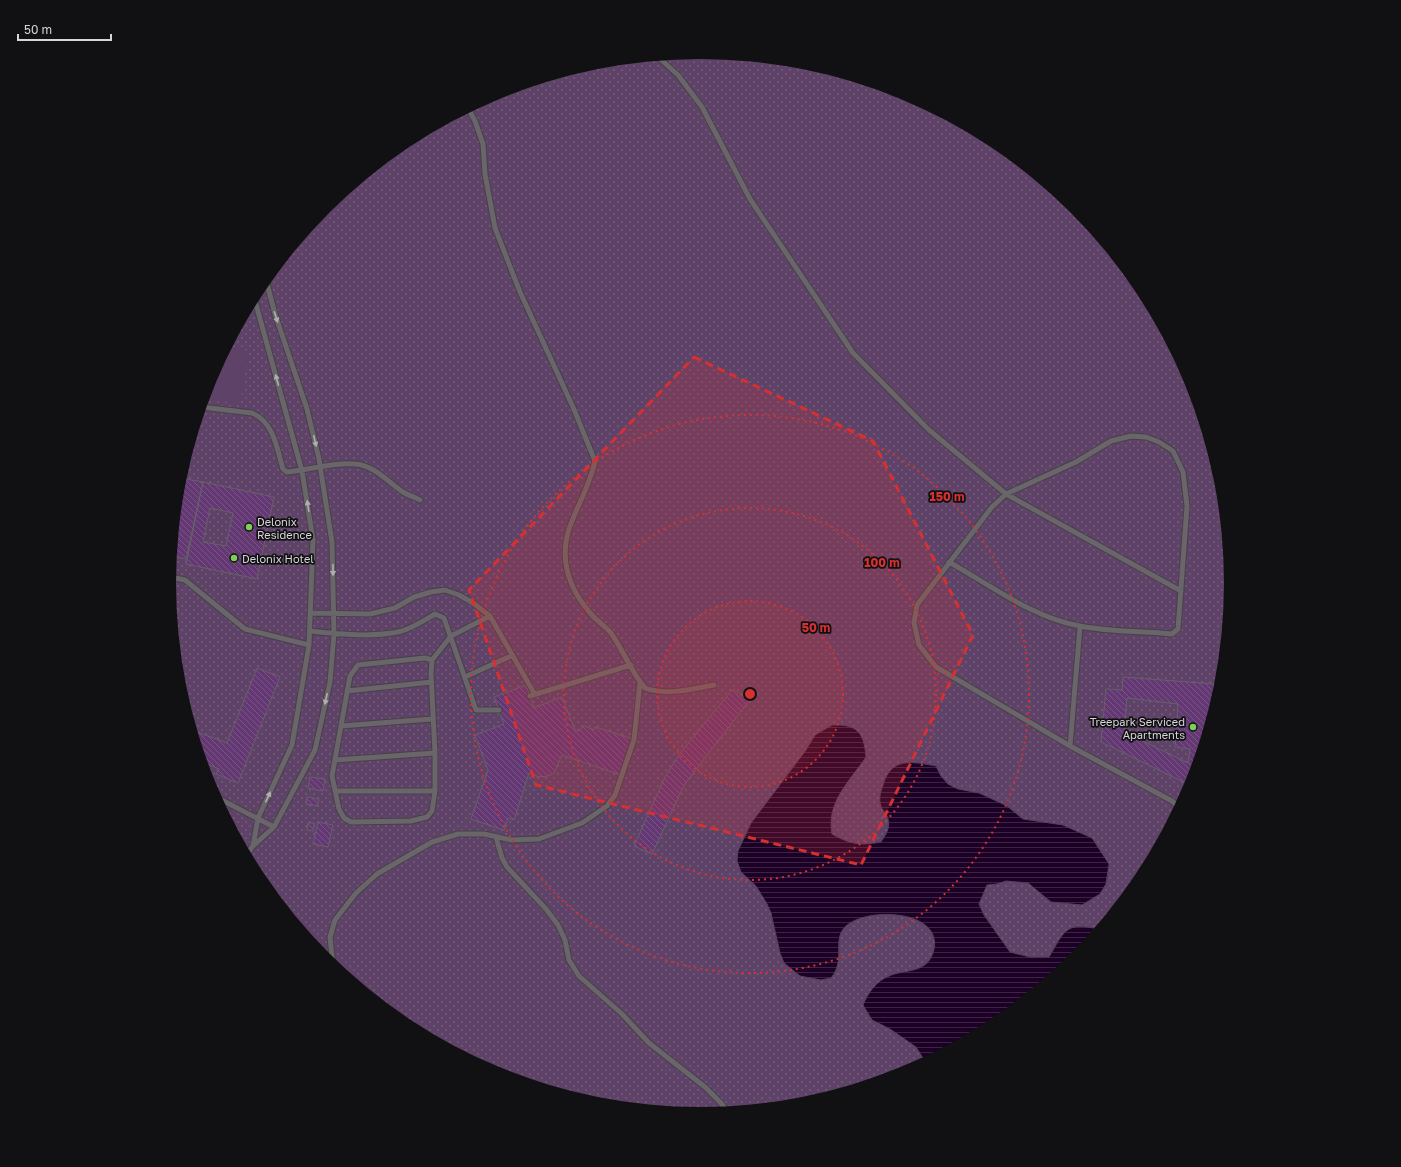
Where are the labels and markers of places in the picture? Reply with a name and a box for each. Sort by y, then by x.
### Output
place label: Delonix Residence [257,515,312,541]
marker: Delonix Residence [244,522,254,532]
place label: Delonix Hotel [242,552,314,565]
marker: Delonix Hotel [229,553,239,563]
centre of rings [743,687,757,701]
place label: Treepark Serviced Apartments [1090,715,1185,741]
marker: Treepark Serviced Apartments [1188,722,1198,732]

